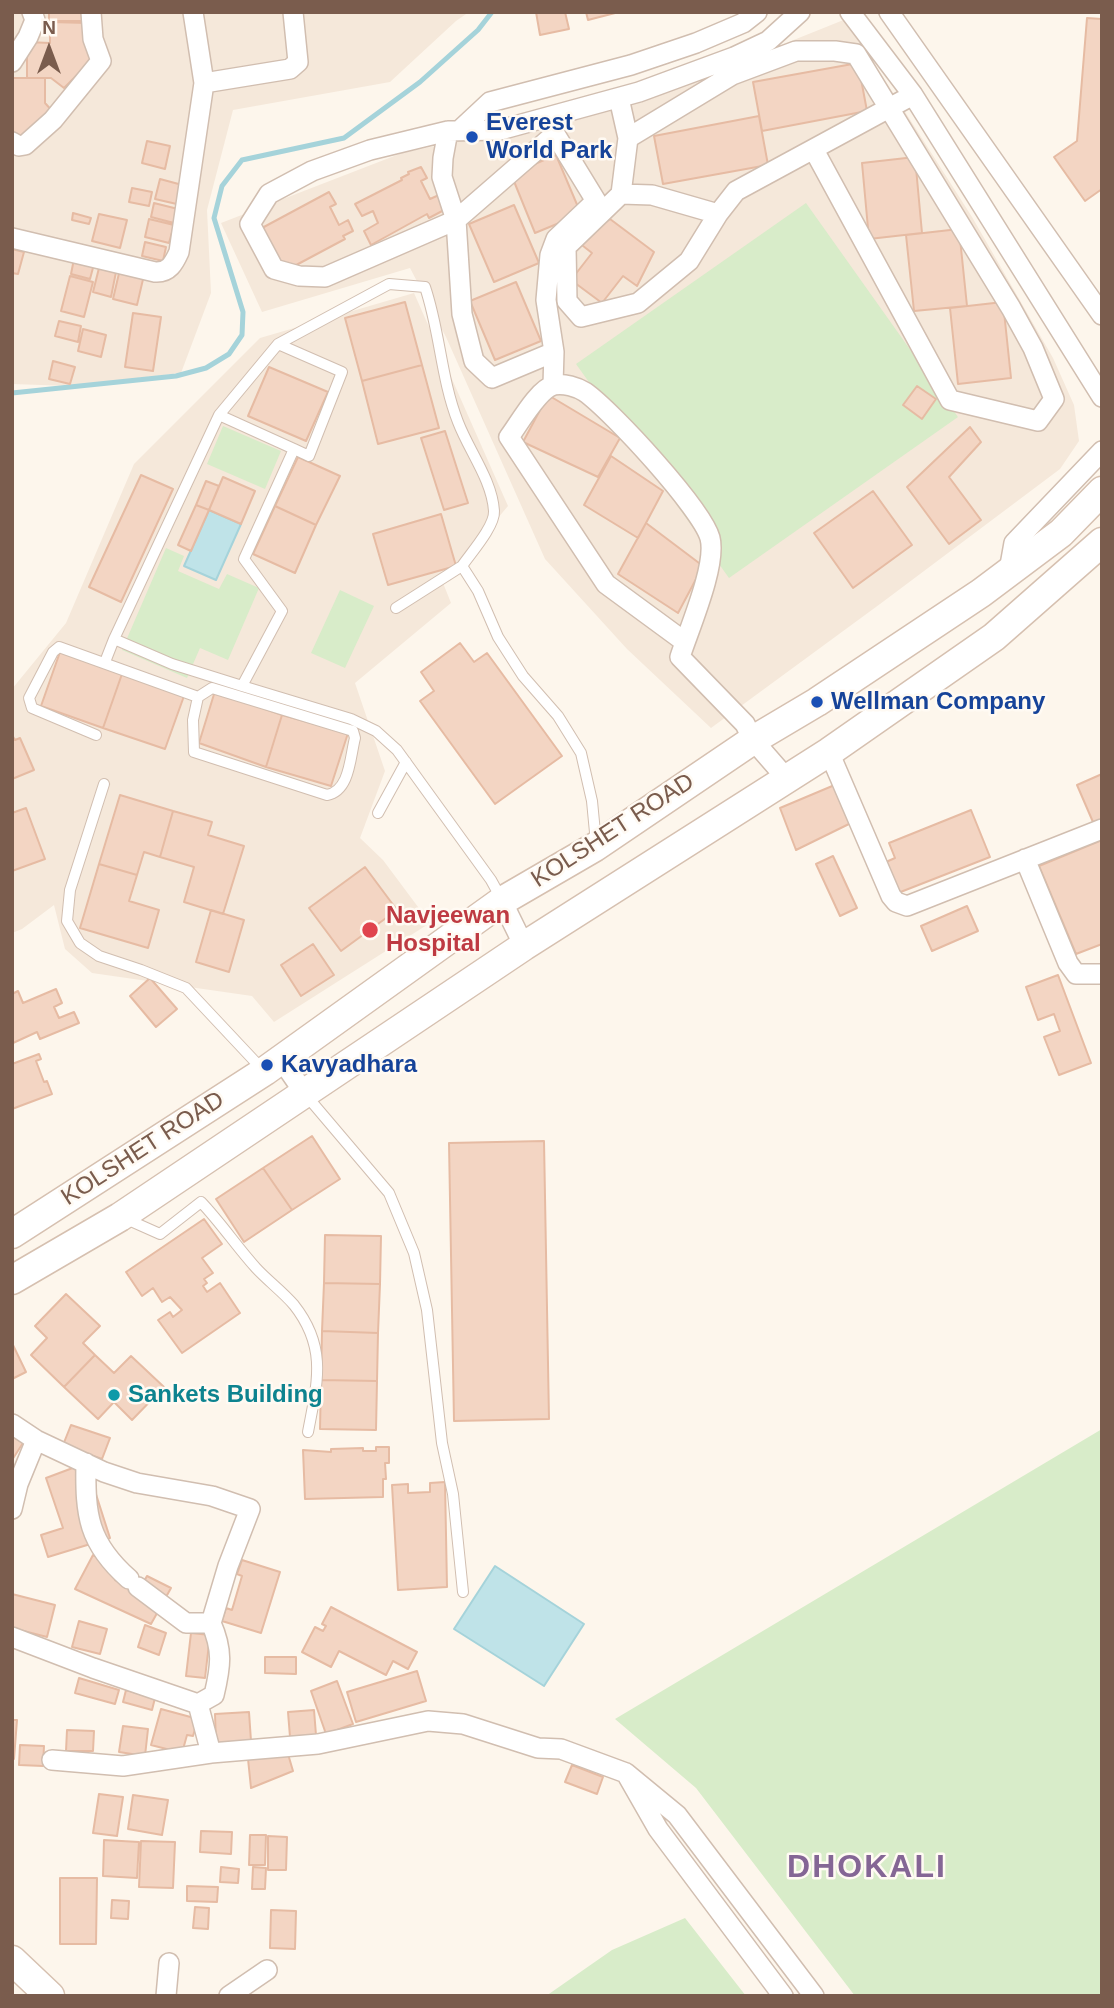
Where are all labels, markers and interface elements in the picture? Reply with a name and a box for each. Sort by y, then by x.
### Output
north arrow [14,14,84,84]
text: N [42,17,56,38]
place label: Everest World Park [486,109,612,165]
marker: Everest World Park [464,129,480,145]
place label: Wellman Company [831,688,1045,716]
marker: Wellman Company [809,694,825,710]
street label: KOLSHET ROAD [526,768,700,894]
place label: Navjeewan Hospital [386,902,510,958]
marker: Navjeewan Hospital [360,920,380,940]
place label: Kavyadhara [281,1051,417,1079]
marker: Kavyadhara [259,1057,275,1073]
street label: KOLSHET ROAD [56,1086,230,1212]
place label: Sankets Building [128,1381,323,1409]
marker: Sankets Building [106,1387,122,1403]
district label: DHOKALI [788,1849,946,1887]

